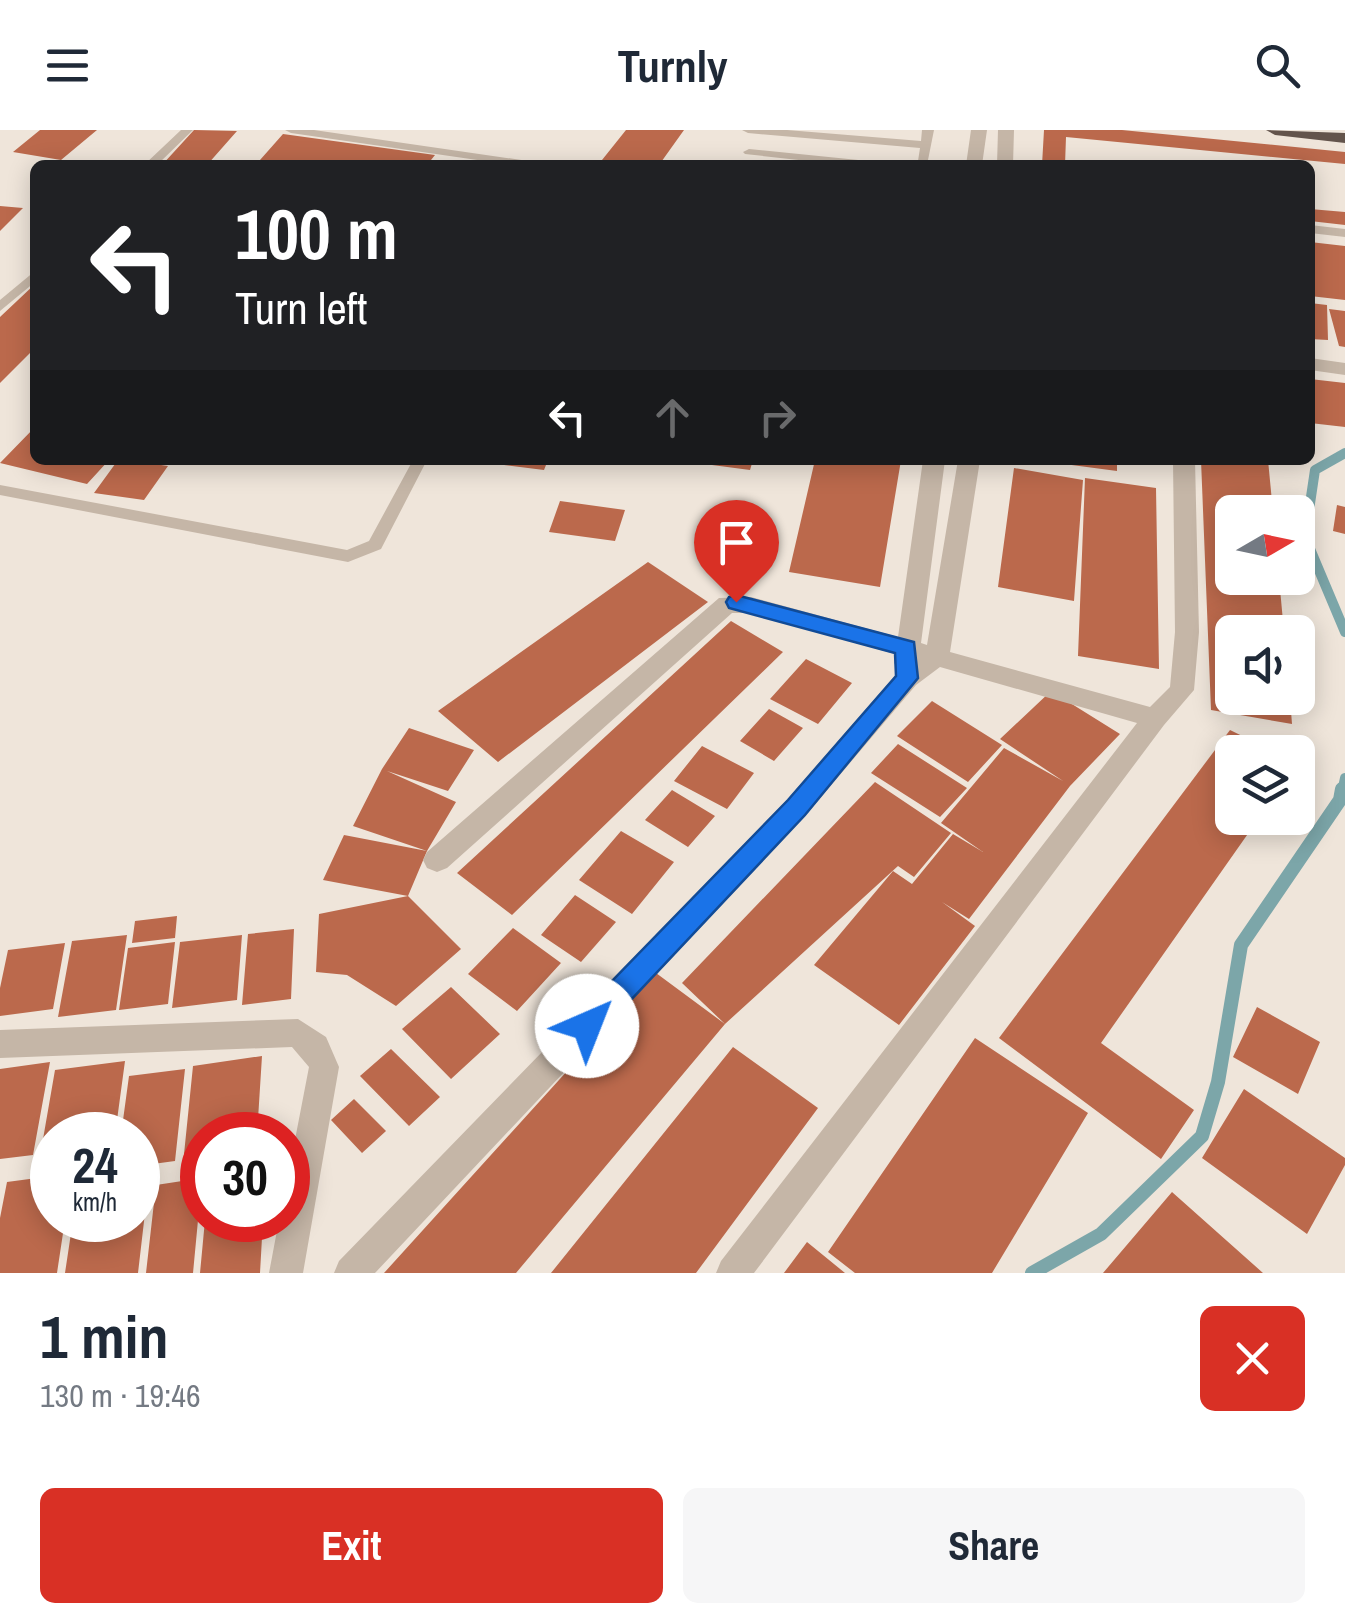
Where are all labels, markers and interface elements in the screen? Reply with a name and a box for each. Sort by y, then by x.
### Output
text: Turnly [617,35,728,96]
icon: menu [40,38,95,93]
icon: search [1250,38,1305,93]
text: 100 m [235,187,398,281]
icon: left [70,200,200,330]
text: Turn left [235,277,367,338]
icon: left [540,390,595,445]
icon: ahead [645,390,700,445]
icon: right [750,390,805,445]
north arrow [1215,495,1315,595]
map controls [1215,495,1315,835]
pin [694,500,779,603]
icon: arrive [709,515,764,570]
button: sound [1215,615,1315,715]
button: layers [1215,735,1315,835]
position arrow [535,974,639,1078]
speed limit sign: 30 [180,1112,310,1242]
text: 24 [72,1131,118,1199]
text: km/h [73,1185,117,1219]
text: 1 min [40,1296,169,1377]
button: close [1200,1306,1305,1411]
text: 130 m · 19:46 [40,1374,200,1417]
button: Exit [40,1488,663,1603]
button: Share [683,1488,1305,1603]

